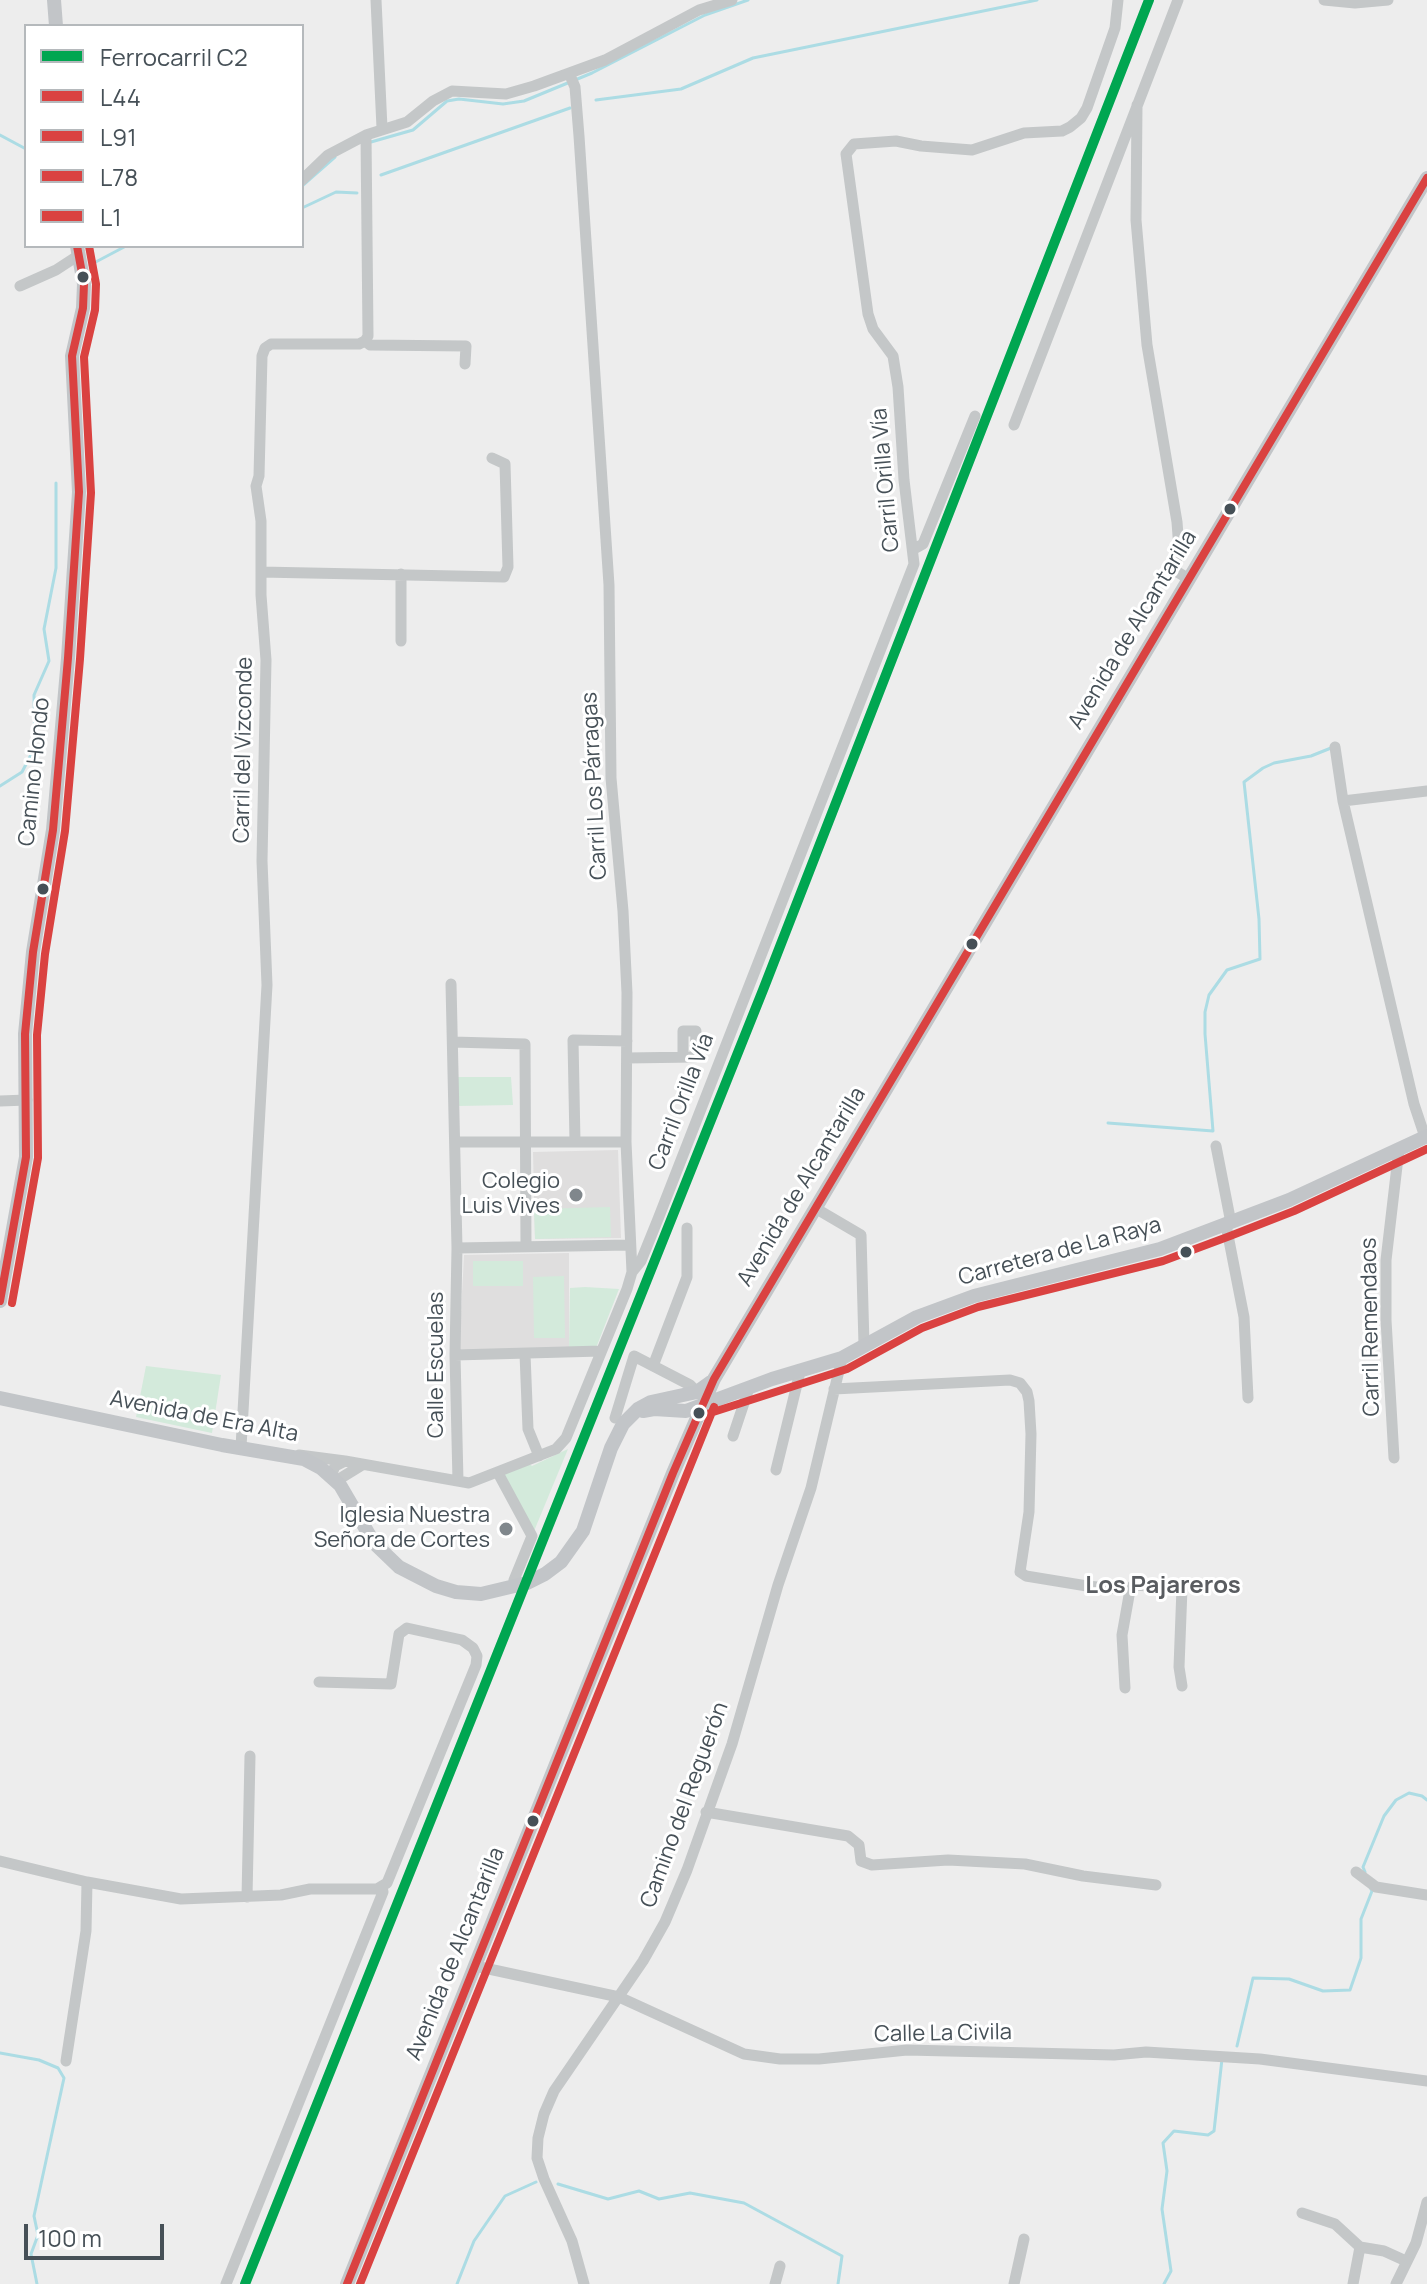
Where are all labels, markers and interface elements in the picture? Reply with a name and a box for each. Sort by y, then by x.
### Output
legend [24,24,304,248]
text: Ferrocarril C2 [100,40,248,73]
text: L44 [100,80,141,113]
text: L91 [100,120,137,153]
text: L78 [100,160,138,193]
text: L1 [100,200,122,233]
unlabelled marker [75,269,91,285]
street label: Carril Orilla Vía [867,407,905,553]
unlabelled marker [1222,501,1238,517]
street label: Avenida de Alcantarilla [1063,526,1203,734]
street label: Carril del Vizconde [229,657,259,843]
street label: Carril Los Párragas [577,691,613,881]
street label: Camino Hondo [14,696,56,848]
unlabelled marker [35,881,51,897]
unlabelled marker [964,936,980,952]
street label: Carril Orilla Vía [644,1030,720,1174]
street label: Avenida de Alcantarilla [732,1083,872,1291]
place label: Colegio Luis Vives [461,1169,560,1220]
marker: Colegio Luis Vives [567,1186,585,1204]
street label: Carretera de La Raya [956,1212,1164,1292]
street label: Carril Remendaos [1356,1237,1386,1417]
unlabelled marker [1178,1244,1194,1260]
street label: Calle Escuelas [424,1292,450,1438]
street label: Avenida de Era Alta [108,1386,300,1448]
unlabelled marker [691,1405,707,1421]
place label: Iglesia Nuestra Señora de Cortes [314,1503,490,1554]
marker: Iglesia Nuestra Señora de Cortes [497,1520,515,1538]
district label: Los Pajareros [1085,1572,1241,1600]
street label: Camino del Reguerón [635,1698,735,1912]
unlabelled marker [525,1813,541,1829]
street label: Avenida de Alcantarilla [401,1844,511,2064]
street label: Calle La Civila [874,2020,1012,2048]
scale bar [28,2208,168,2258]
text: 100 m [38,2221,102,2254]

